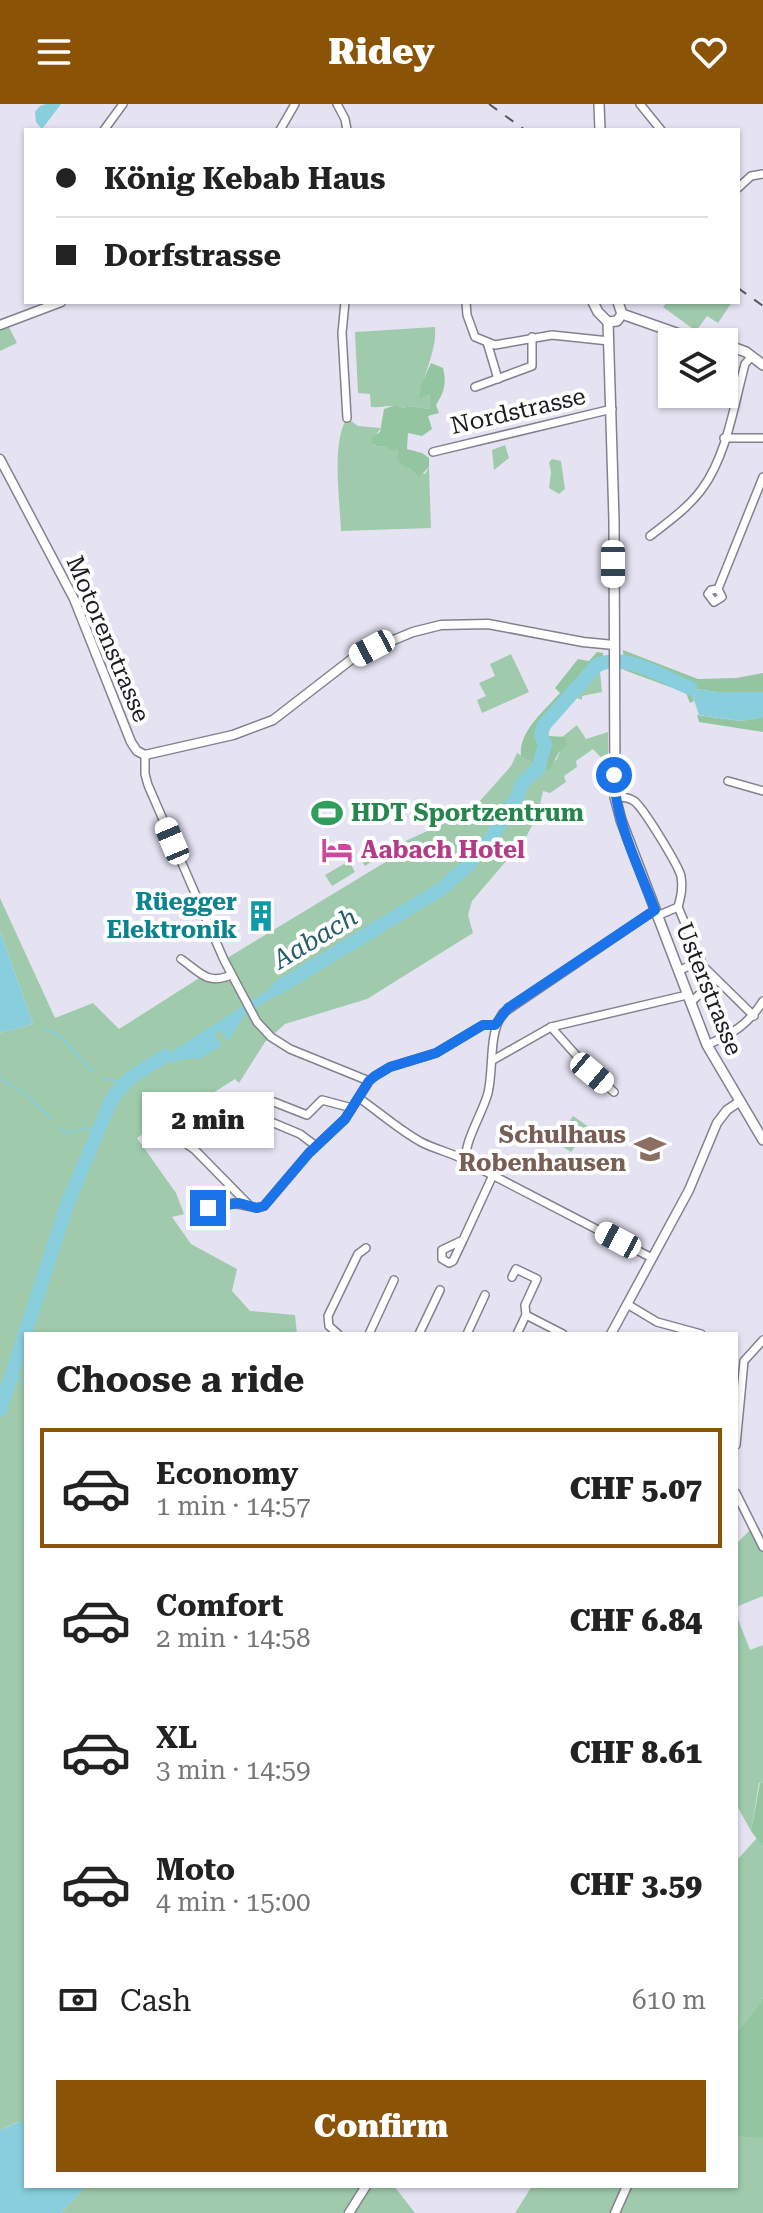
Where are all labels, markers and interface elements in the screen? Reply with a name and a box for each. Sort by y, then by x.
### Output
icon: menu [32,30,76,74]
icon: heart [687,30,731,74]
text: Ridey [328,31,435,73]
text: König Kebab Haus [104,161,386,196]
text: Dorfstrasse [104,238,281,273]
map controls [658,328,738,408]
button: layers [658,328,738,408]
street label: Nordstrasse [448,382,588,440]
car [601,540,625,588]
street label: Motorenstrasse [60,552,156,726]
car [345,626,399,670]
route start [596,757,632,793]
sports icon: HDT Sportzentrum [310,796,344,830]
place label: HDT Sportzentrum [351,799,584,827]
car [152,814,192,868]
hotel icon: Aabach Hotel [320,833,354,867]
place label: Aabach Hotel [361,836,525,864]
place label: Rüegger Elektronik [106,888,237,944]
building icon: Rüegger Elektronik [244,899,278,933]
water label: Aabach [266,901,363,976]
street label: Usterstrasse [670,918,748,1060]
car [566,1048,618,1098]
callout: 2 min [142,1092,274,1148]
text: 2 min [171,1105,245,1135]
place label: Schulhaus Robenhausen [459,1121,626,1177]
school or university icon: Schulhaus Robenhausen [633,1132,667,1166]
route end [190,1190,226,1226]
car [591,1218,645,1262]
text: Choose a ride [56,1359,304,1401]
icon: car [60,1452,132,1524]
text: Economy [156,1456,298,1491]
text: CHF 5.07 [570,1471,702,1506]
text: 1 min · 14:57 [156,1491,311,1521]
icon: car [60,1584,132,1656]
text: Comfort [156,1588,283,1623]
text: CHF 6.84 [570,1603,702,1638]
text: 2 min · 14:58 [156,1623,311,1653]
icon: car [60,1716,132,1788]
text: XL [156,1720,197,1755]
text: CHF 8.61 [570,1735,702,1770]
text: 3 min · 14:59 [156,1755,311,1785]
icon: car [60,1848,132,1920]
text: Moto [156,1852,235,1887]
text: CHF 3.59 [570,1867,702,1902]
text: 4 min · 15:00 [156,1887,311,1917]
icon: cash [56,1978,100,2022]
text: Cash [120,1983,191,2018]
text: 610 m [632,1985,706,2015]
button: Confirm [56,2080,706,2172]

